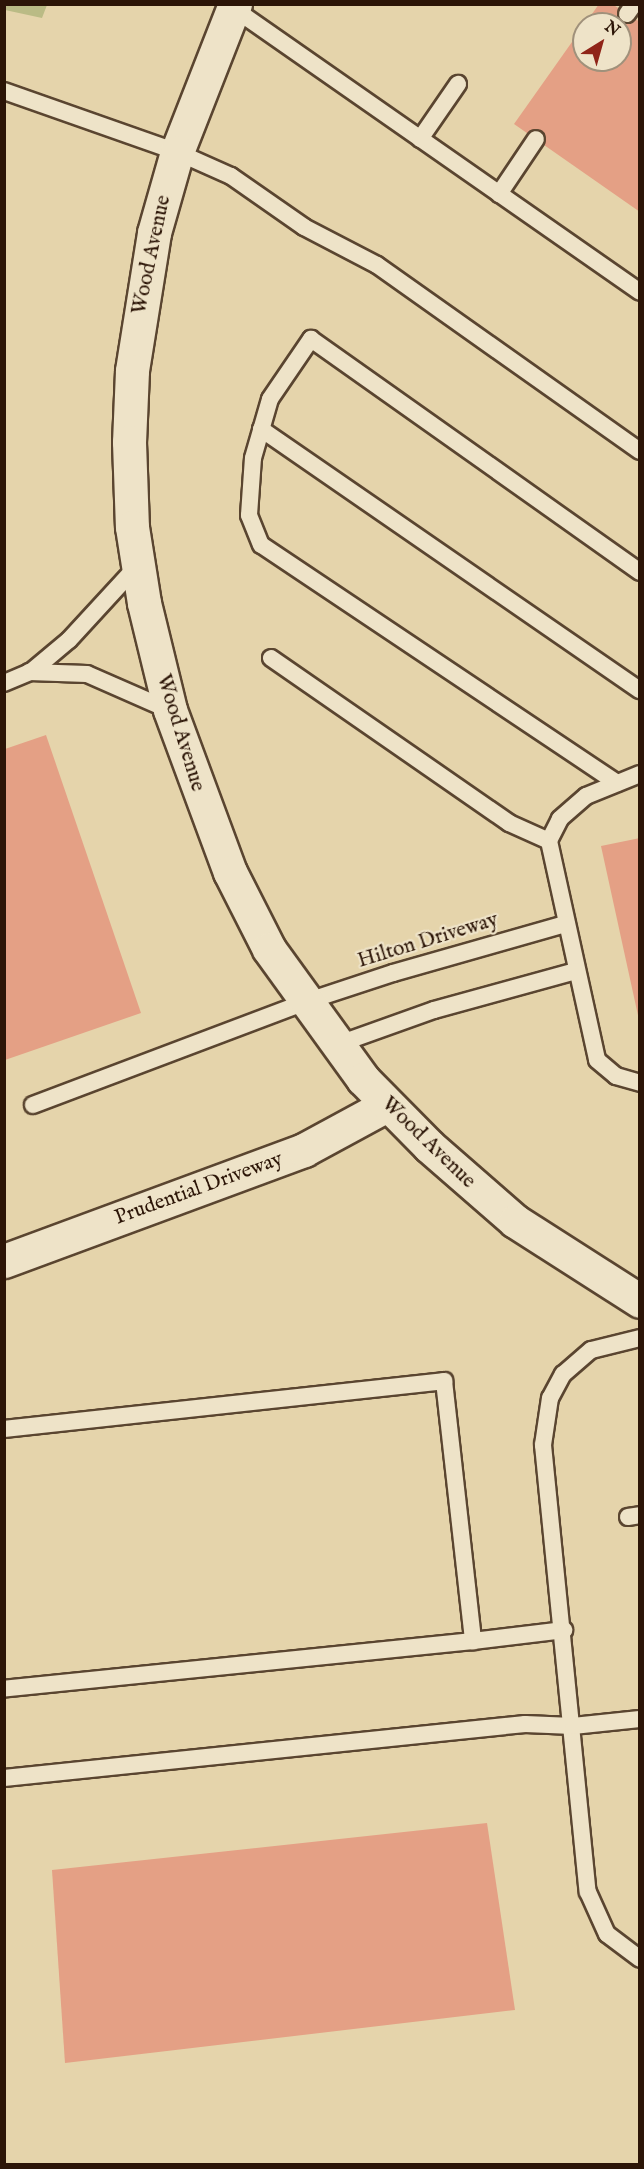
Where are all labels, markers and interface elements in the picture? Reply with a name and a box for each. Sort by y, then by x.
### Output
north arrow [572,12,632,72]
text: N [600,17,623,41]
street label: Wood Avenue [127,193,177,317]
street label: Wood Avenue [150,671,210,795]
street label: Hilton Driveway [355,908,501,974]
street label: Wood Avenue [376,1092,480,1194]
street label: Prudential Driveway [112,1147,286,1231]

